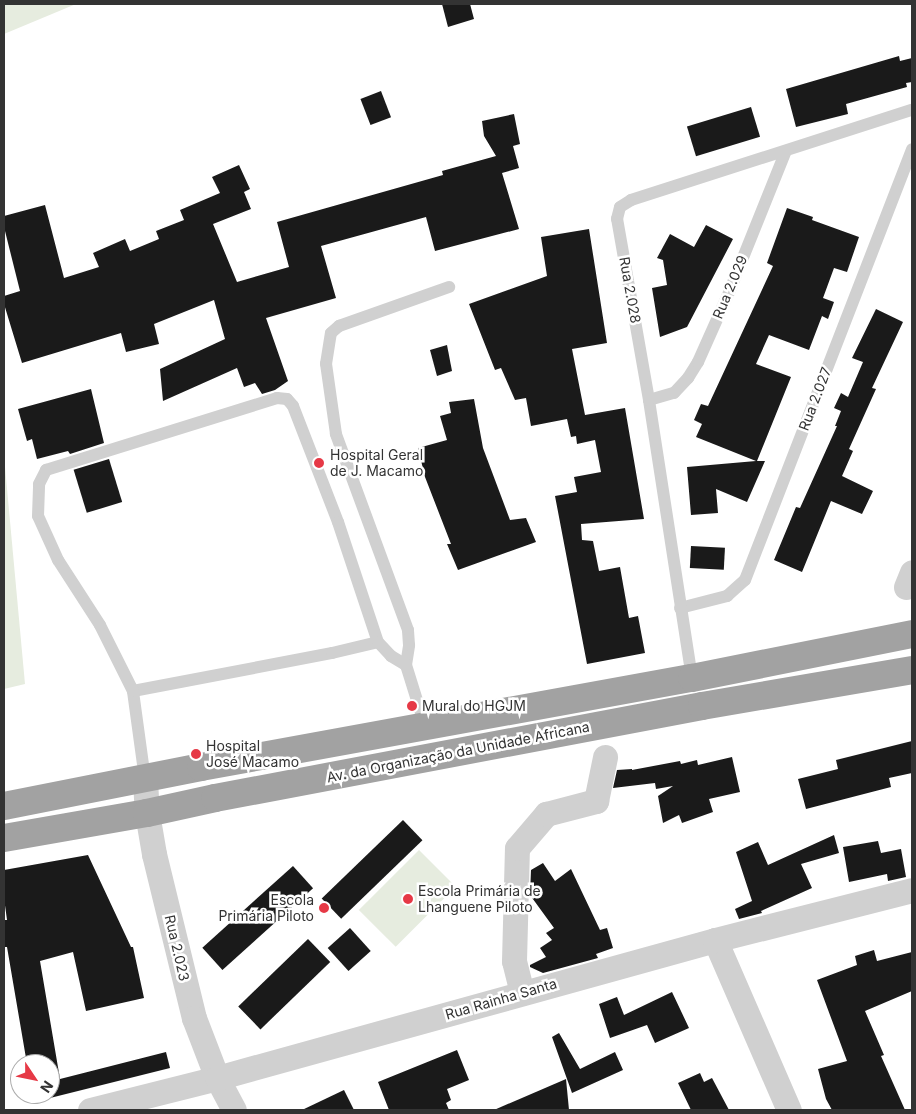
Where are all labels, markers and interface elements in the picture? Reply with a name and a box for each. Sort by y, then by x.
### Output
street label: Rua 2.029 [709,253,751,321]
street label: Rua 2.028 [616,255,644,325]
street label: Rua 2.027 [795,365,835,433]
place label: Hospital Geral de J. Macamo [330,447,423,480]
marker: Hospital Geral de J. Macamo [312,456,326,470]
place label: Mural do HGJM [422,698,526,714]
marker: Mural do HGJM [406,700,418,712]
street label: Av. da Organização da Unidade Africana [325,718,591,786]
place label: Hospital José Macamo [206,738,299,770]
marker: Hospital José Macamo [190,748,202,760]
place label: Escola Primária de Lhanguene Piloto [418,883,541,916]
place label: Escola Primária Piloto [218,892,314,924]
marker: Escola Primária de Lhanguene Piloto [402,893,414,905]
marker: Escola Primária Piloto [318,902,330,914]
street label: Rua 2.023 [161,913,193,983]
street label: Rua Rainha Santa [443,975,559,1023]
north arrow [10,1054,60,1104]
text: N [37,1078,57,1096]

